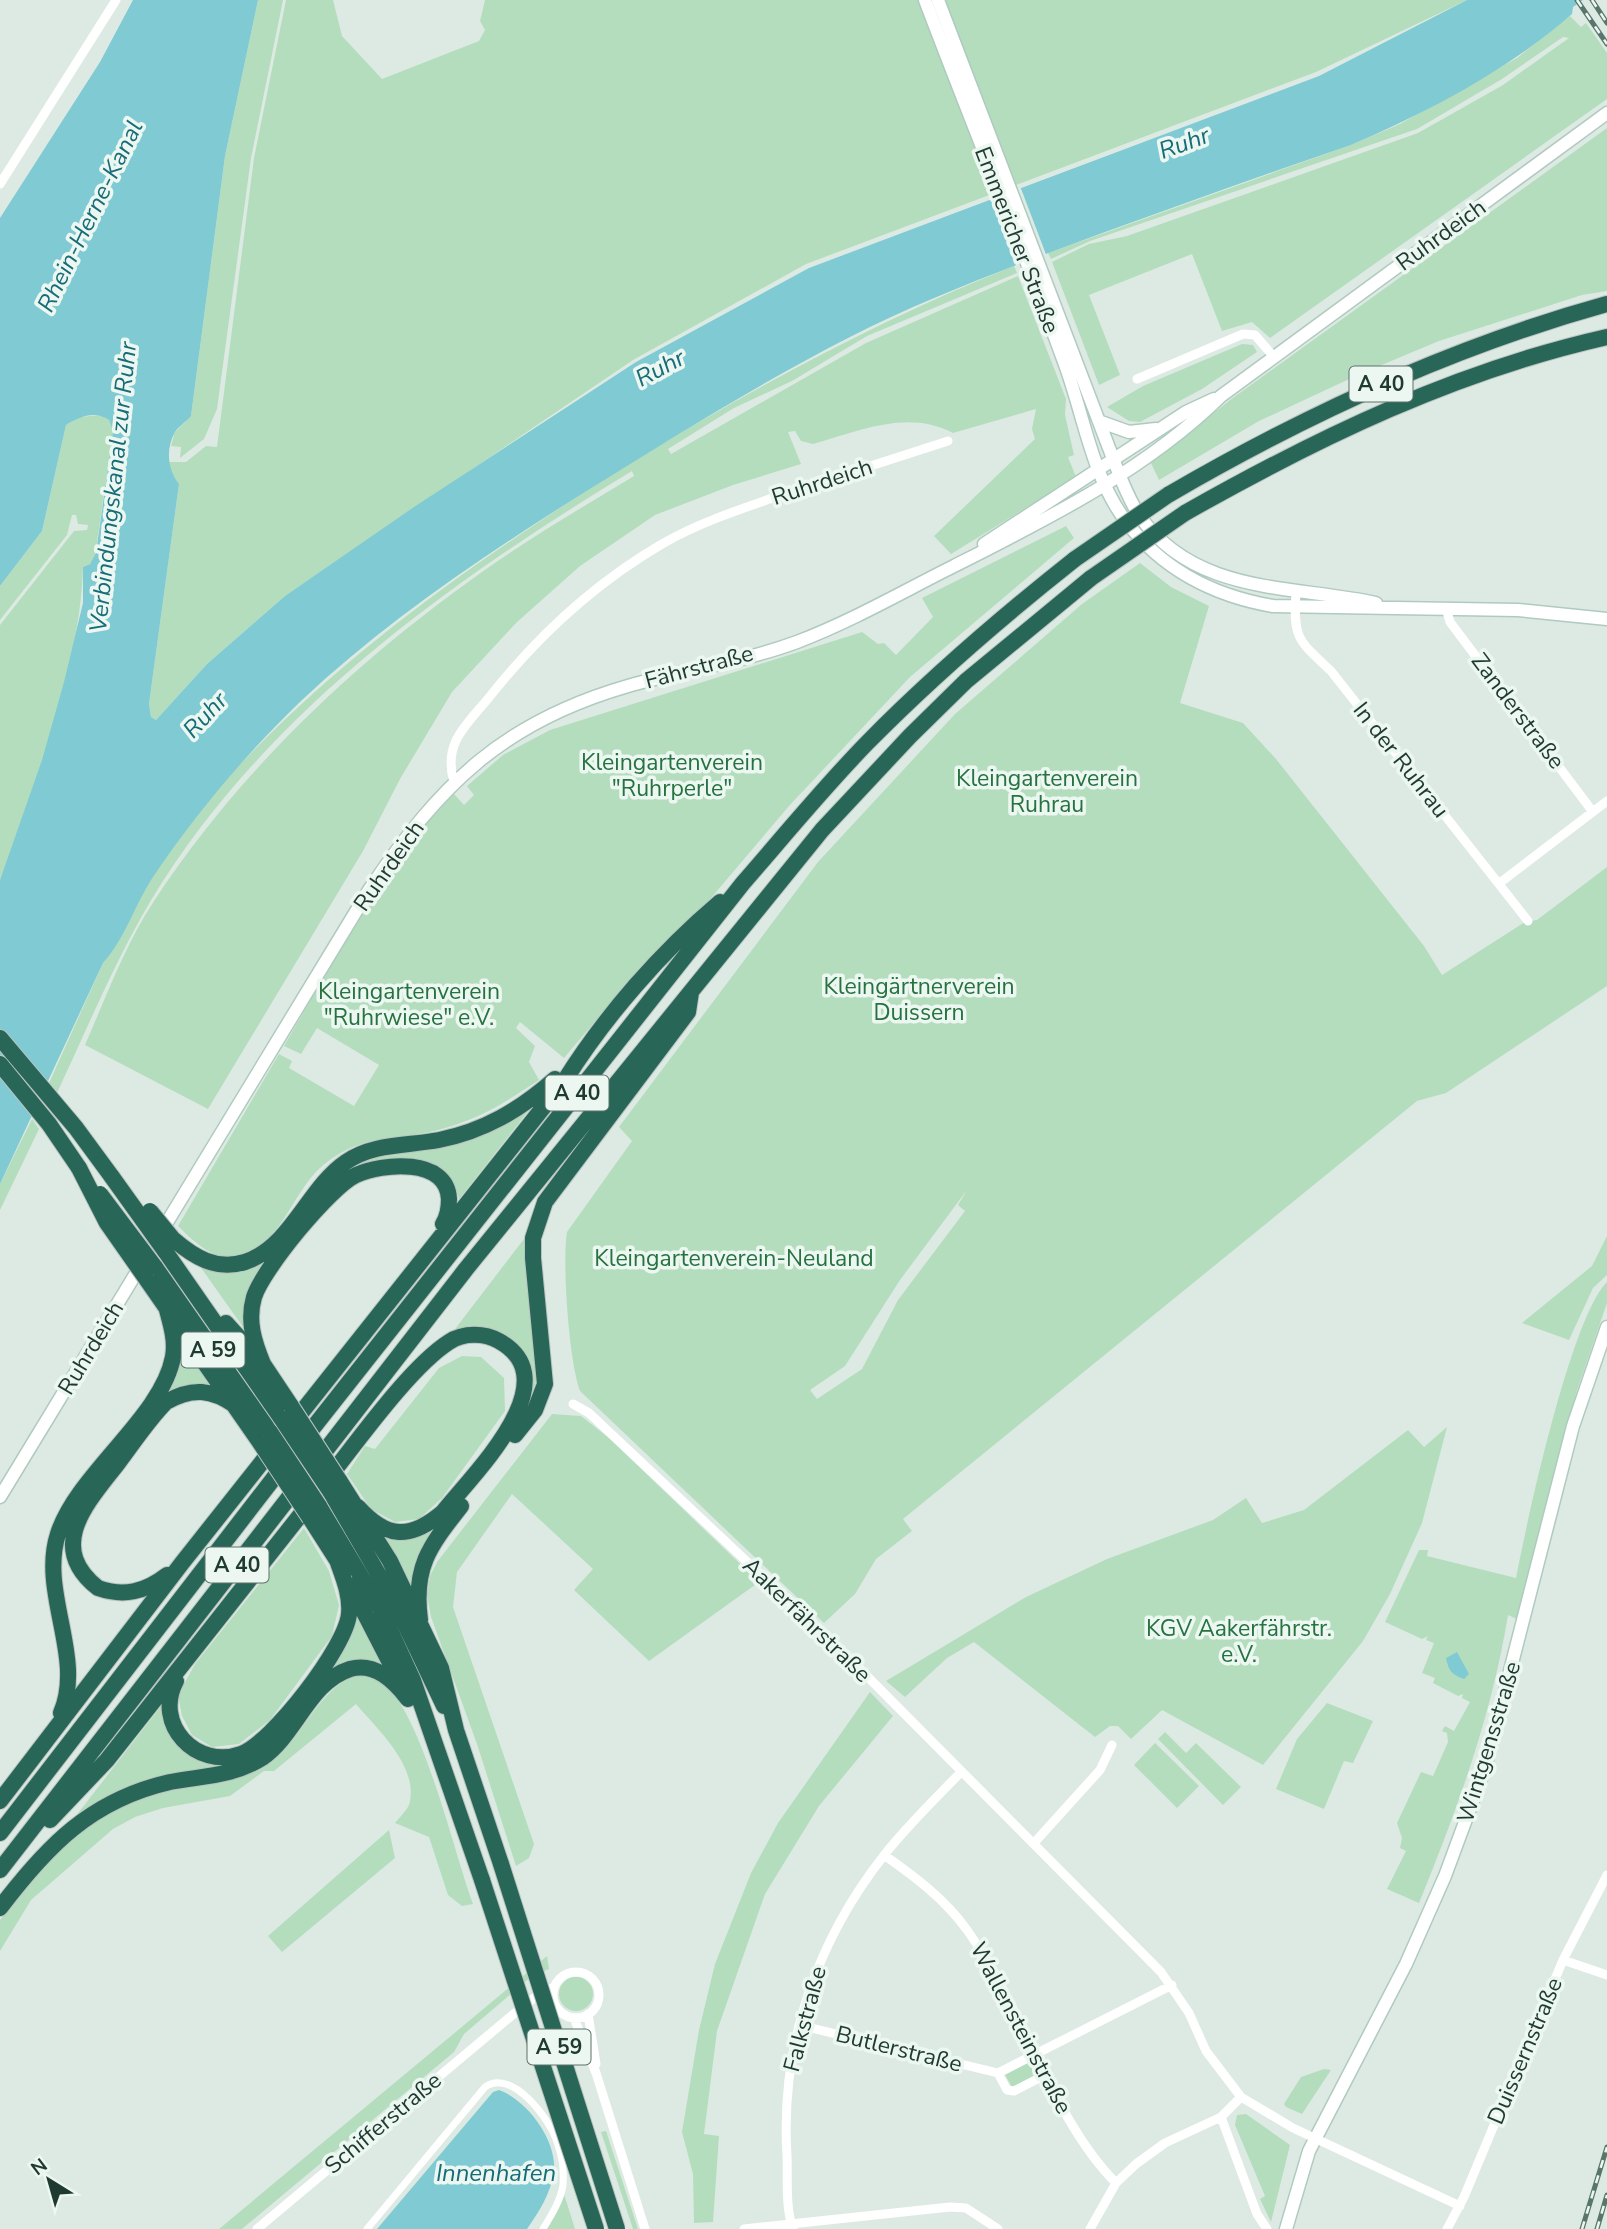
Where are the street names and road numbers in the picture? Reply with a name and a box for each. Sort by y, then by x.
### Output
street label: Emmericher Straße [967,142,1067,338]
street label: Ruhrdeich [1390,192,1492,278]
road number: A 40 [1350,366,1412,402]
street label: Ruhrdeich [768,451,876,513]
street label: Fährstraße [641,638,757,696]
street label: Zanderstraße [1464,647,1572,775]
street label: In der Ruhrau [1346,696,1456,824]
street label: Ruhrdeich [346,814,432,918]
road number: A 40 [546,1076,608,1110]
street label: Ruhrdeich [51,1295,131,1401]
road number: A 59 [182,1332,244,1368]
road number: A 40 [205,1548,268,1582]
street label: Aakerfährstraße [736,1551,878,1689]
street label: Wintgensstraße [1450,1658,1528,1826]
street label: Wallensteinstraße [963,1937,1079,2119]
street label: Falkstraße [776,1963,834,2075]
street label: Duissernstraße [1480,1973,1570,2129]
street label: Butlerstraße [833,2018,965,2080]
road number: A 59 [528,2030,590,2064]
street label: Schifferstraße [318,2065,448,2181]

